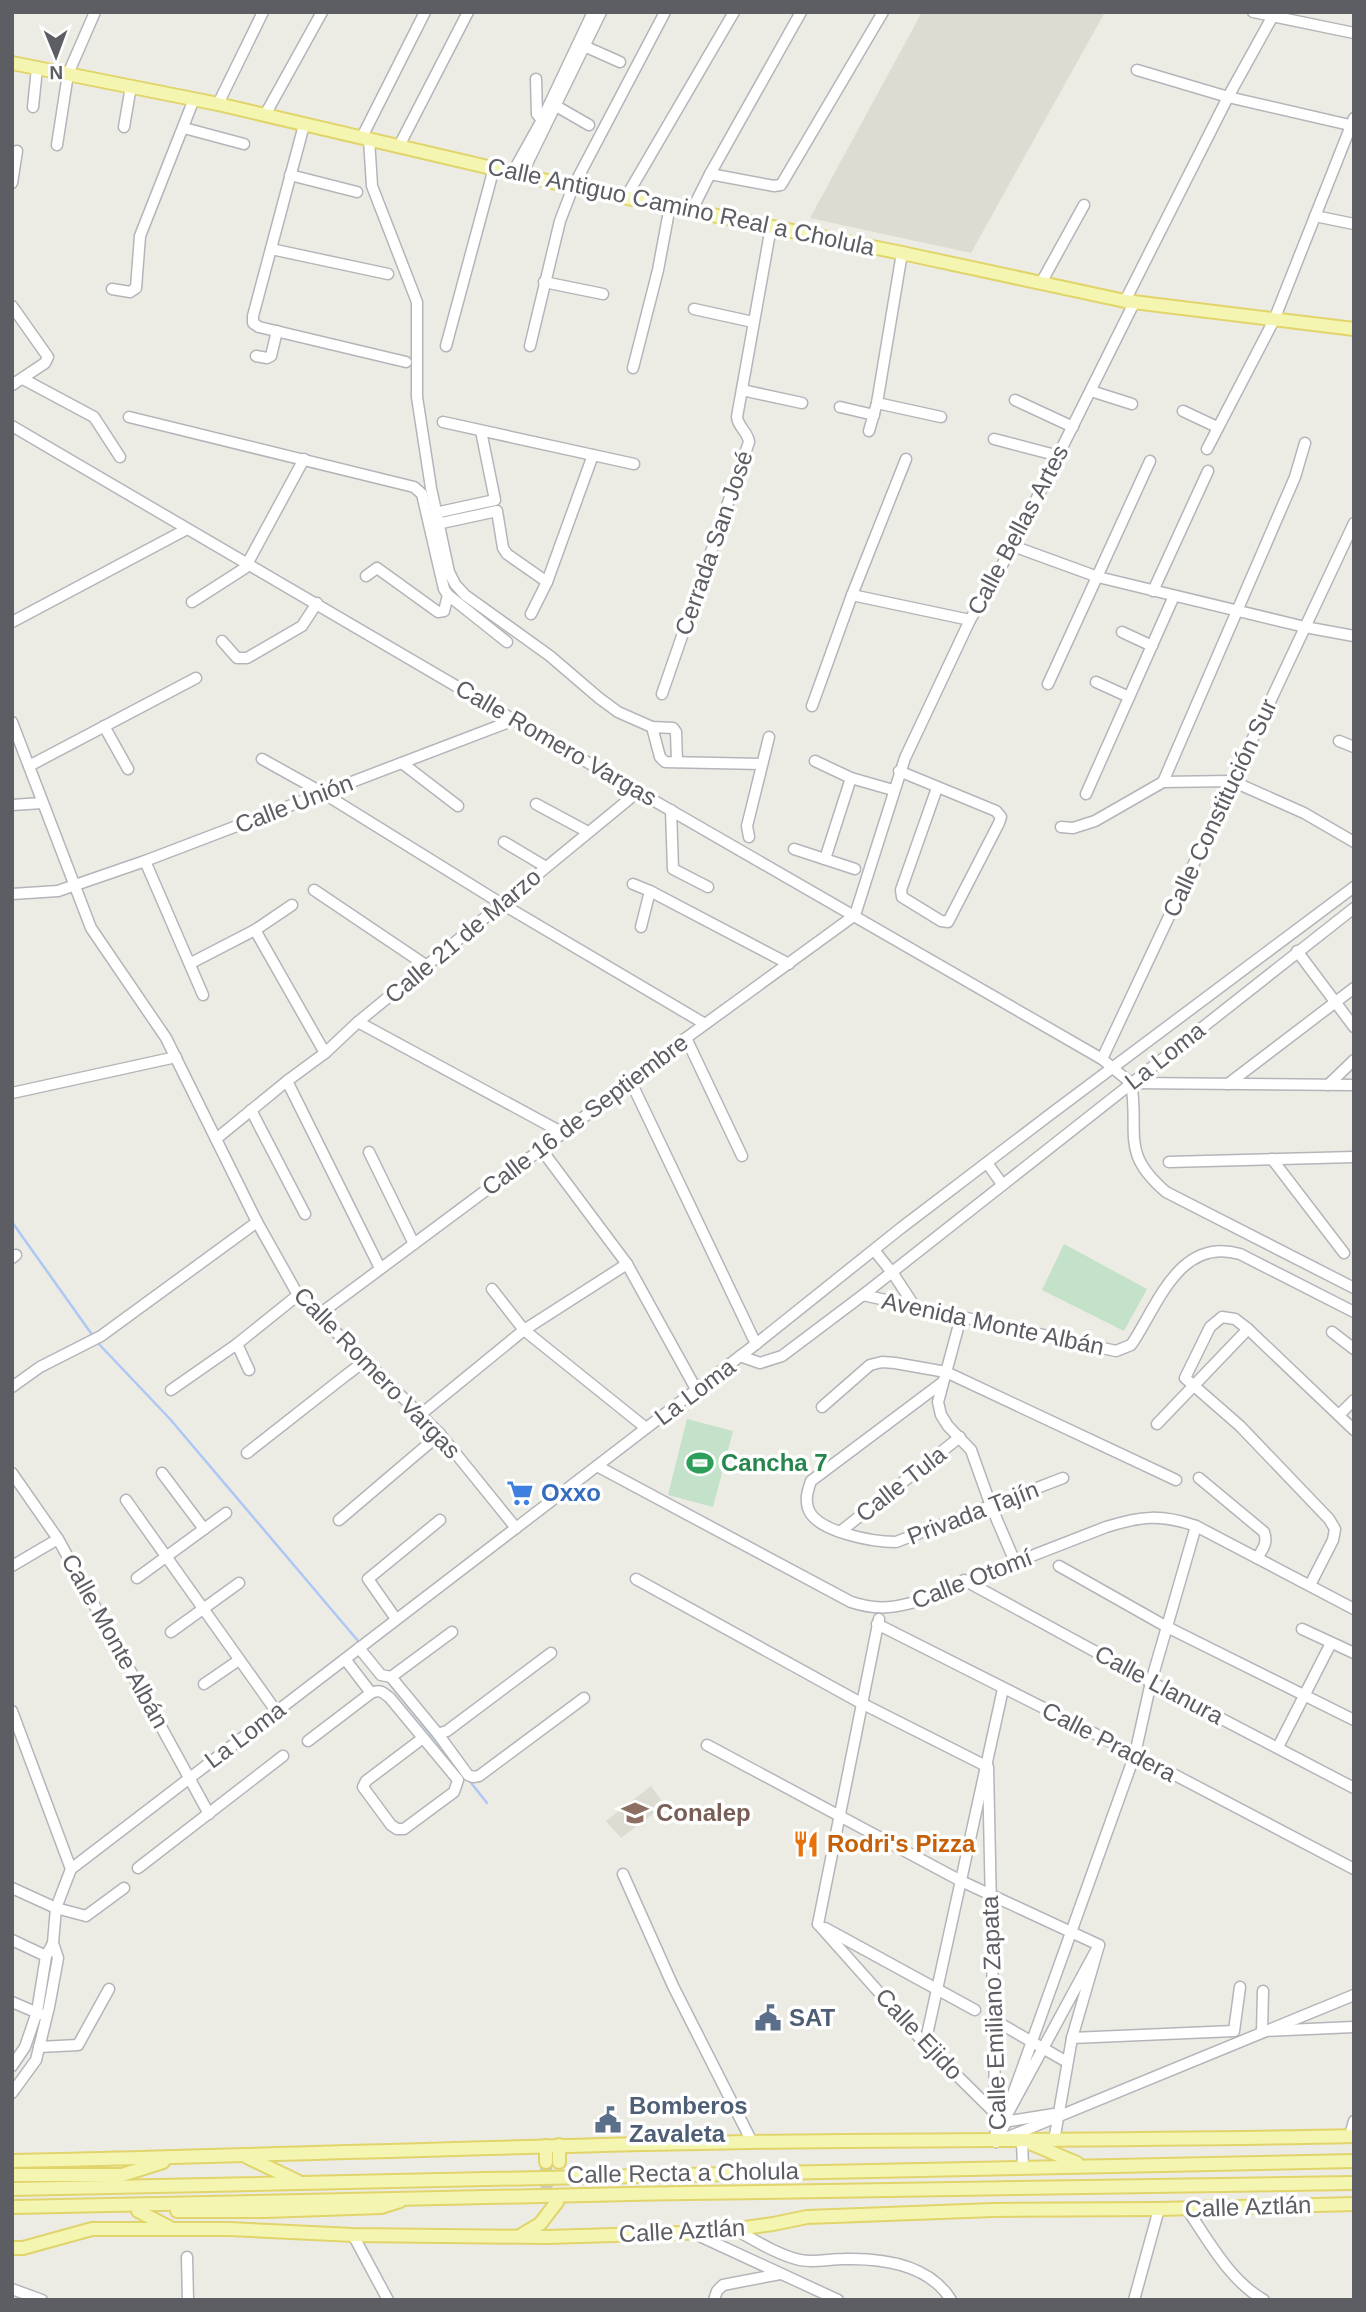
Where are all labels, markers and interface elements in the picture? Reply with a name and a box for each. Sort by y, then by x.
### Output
north arrow [21,21,91,91]
text: N [49,62,63,83]
street label: Calle Antiguo Camino Real a Cholula [485,152,878,261]
street label: Calle Bellas Artes [961,440,1074,619]
street label: Cerrada San José [669,447,758,639]
street label: Calle Romero Vargas [451,674,662,811]
street label: Calle Constitución Sur [1157,694,1282,921]
street label: Calle Unión [231,769,357,838]
street label: Calle 21 de Marzo [379,863,546,1009]
street label: La Loma [1120,1016,1210,1095]
street label: Calle 16 de Septiembre [476,1028,693,1201]
street label: Calle Romero Vargas [289,1281,466,1464]
street label: Avenida Monte Albán [880,1287,1107,1360]
street label: La Loma [649,1352,741,1430]
street label: Calle Tula [850,1440,952,1527]
sports icon: Cancha 7 [685,1448,715,1478]
place label: Cancha 7 [721,1449,828,1476]
street label: Privada Tajín [903,1475,1042,1550]
supermarket icon: Oxxo [505,1478,535,1508]
place label: Oxxo [541,1479,601,1506]
street label: Calle Otomí [908,1543,1036,1614]
street label: Calle Monte Albán [56,1549,174,1732]
street label: Calle Llanura [1090,1639,1229,1730]
street label: La Loma [199,1695,291,1773]
street label: Calle Pradera [1038,1696,1181,1787]
school or university icon: Conalep [620,1798,650,1828]
place label: Conalep [656,1799,751,1826]
restaurant icon: Rodri's Pizza [791,1829,821,1859]
place label: Rodri's Pizza [827,1830,976,1857]
street label: Calle Emiliano Zapata [976,1895,1011,2131]
street label: Calle Ejido [870,1982,968,2085]
public building icon: SAT [753,2003,783,2033]
place label: SAT [789,2004,836,2031]
place label: Bomberos Zavaleta [629,2092,748,2147]
public building icon: Bomberos Zavaleta [593,2105,623,2135]
street label: Calle Recta a Cholula [567,2157,800,2188]
street label: Calle Aztlán [1184,2191,1312,2222]
street label: Calle Aztlán [618,2214,746,2247]

